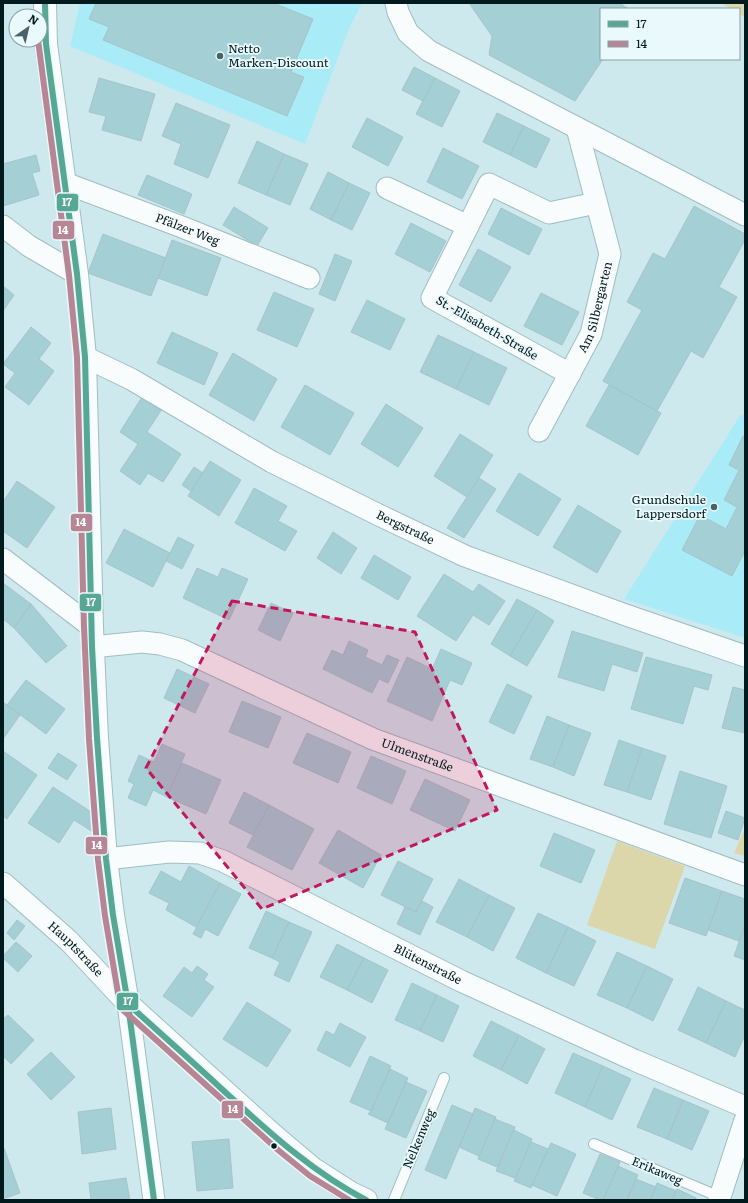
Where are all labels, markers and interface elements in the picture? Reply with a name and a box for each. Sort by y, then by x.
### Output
north arrow [8,8,48,48]
legend [600,8,740,60]
text: N [26,10,42,28]
text: 17 [636,14,647,32]
text: 14 [636,34,647,52]
place label: Netto Marken-Discount [228,39,329,71]
marker: Netto Marken-Discount [215,51,225,61]
line badge: 17 [56,193,79,212]
text: 17 [62,193,72,209]
street label: Pfälzer Weg [153,208,223,249]
line badge: 14 [52,220,75,240]
text: 14 [58,221,69,237]
street label: Am Silbergarten [573,259,616,356]
street label: St.-Elisabeth-Straße [433,290,542,364]
place label: Grundschule Lappersdorf [632,490,707,522]
marker: Grundschule Lappersdorf [709,502,719,512]
street label: Bergstraße [373,505,438,548]
line badge: 14 [70,513,93,532]
text: 14 [76,513,87,529]
line badge: 17 [79,593,102,612]
text: 17 [86,593,96,609]
street label: Ulmenstraße [379,733,456,776]
line badge: 14 [85,836,108,855]
text: 14 [92,836,103,852]
street label: Hauptstraße [44,916,108,980]
street label: Blütenstraße [391,939,465,988]
line badge: 17 [116,992,139,1011]
text: 17 [123,992,133,1008]
line badge: 14 [221,1100,244,1119]
text: 14 [228,1100,239,1116]
street label: Nelkenweg [397,1106,439,1171]
unlabelled marker [269,1141,279,1151]
street label: Erikaweg [629,1151,686,1189]

